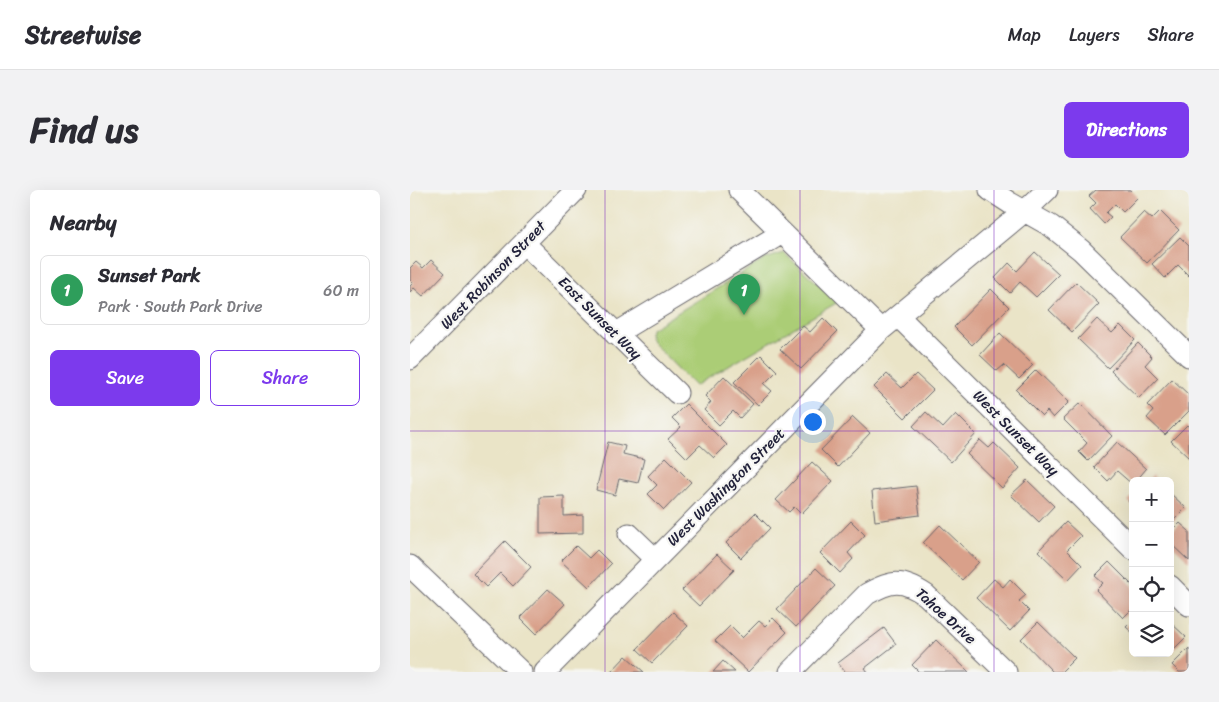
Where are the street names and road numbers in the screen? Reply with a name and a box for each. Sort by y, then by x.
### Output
street label: West Robinson Street [434,214,553,336]
street label: East Sunset Way [552,270,648,366]
street label: West Sunset Way [967,384,1066,483]
street label: West Washington Street [661,421,792,552]
street label: Tahoe Drive [909,581,983,651]

